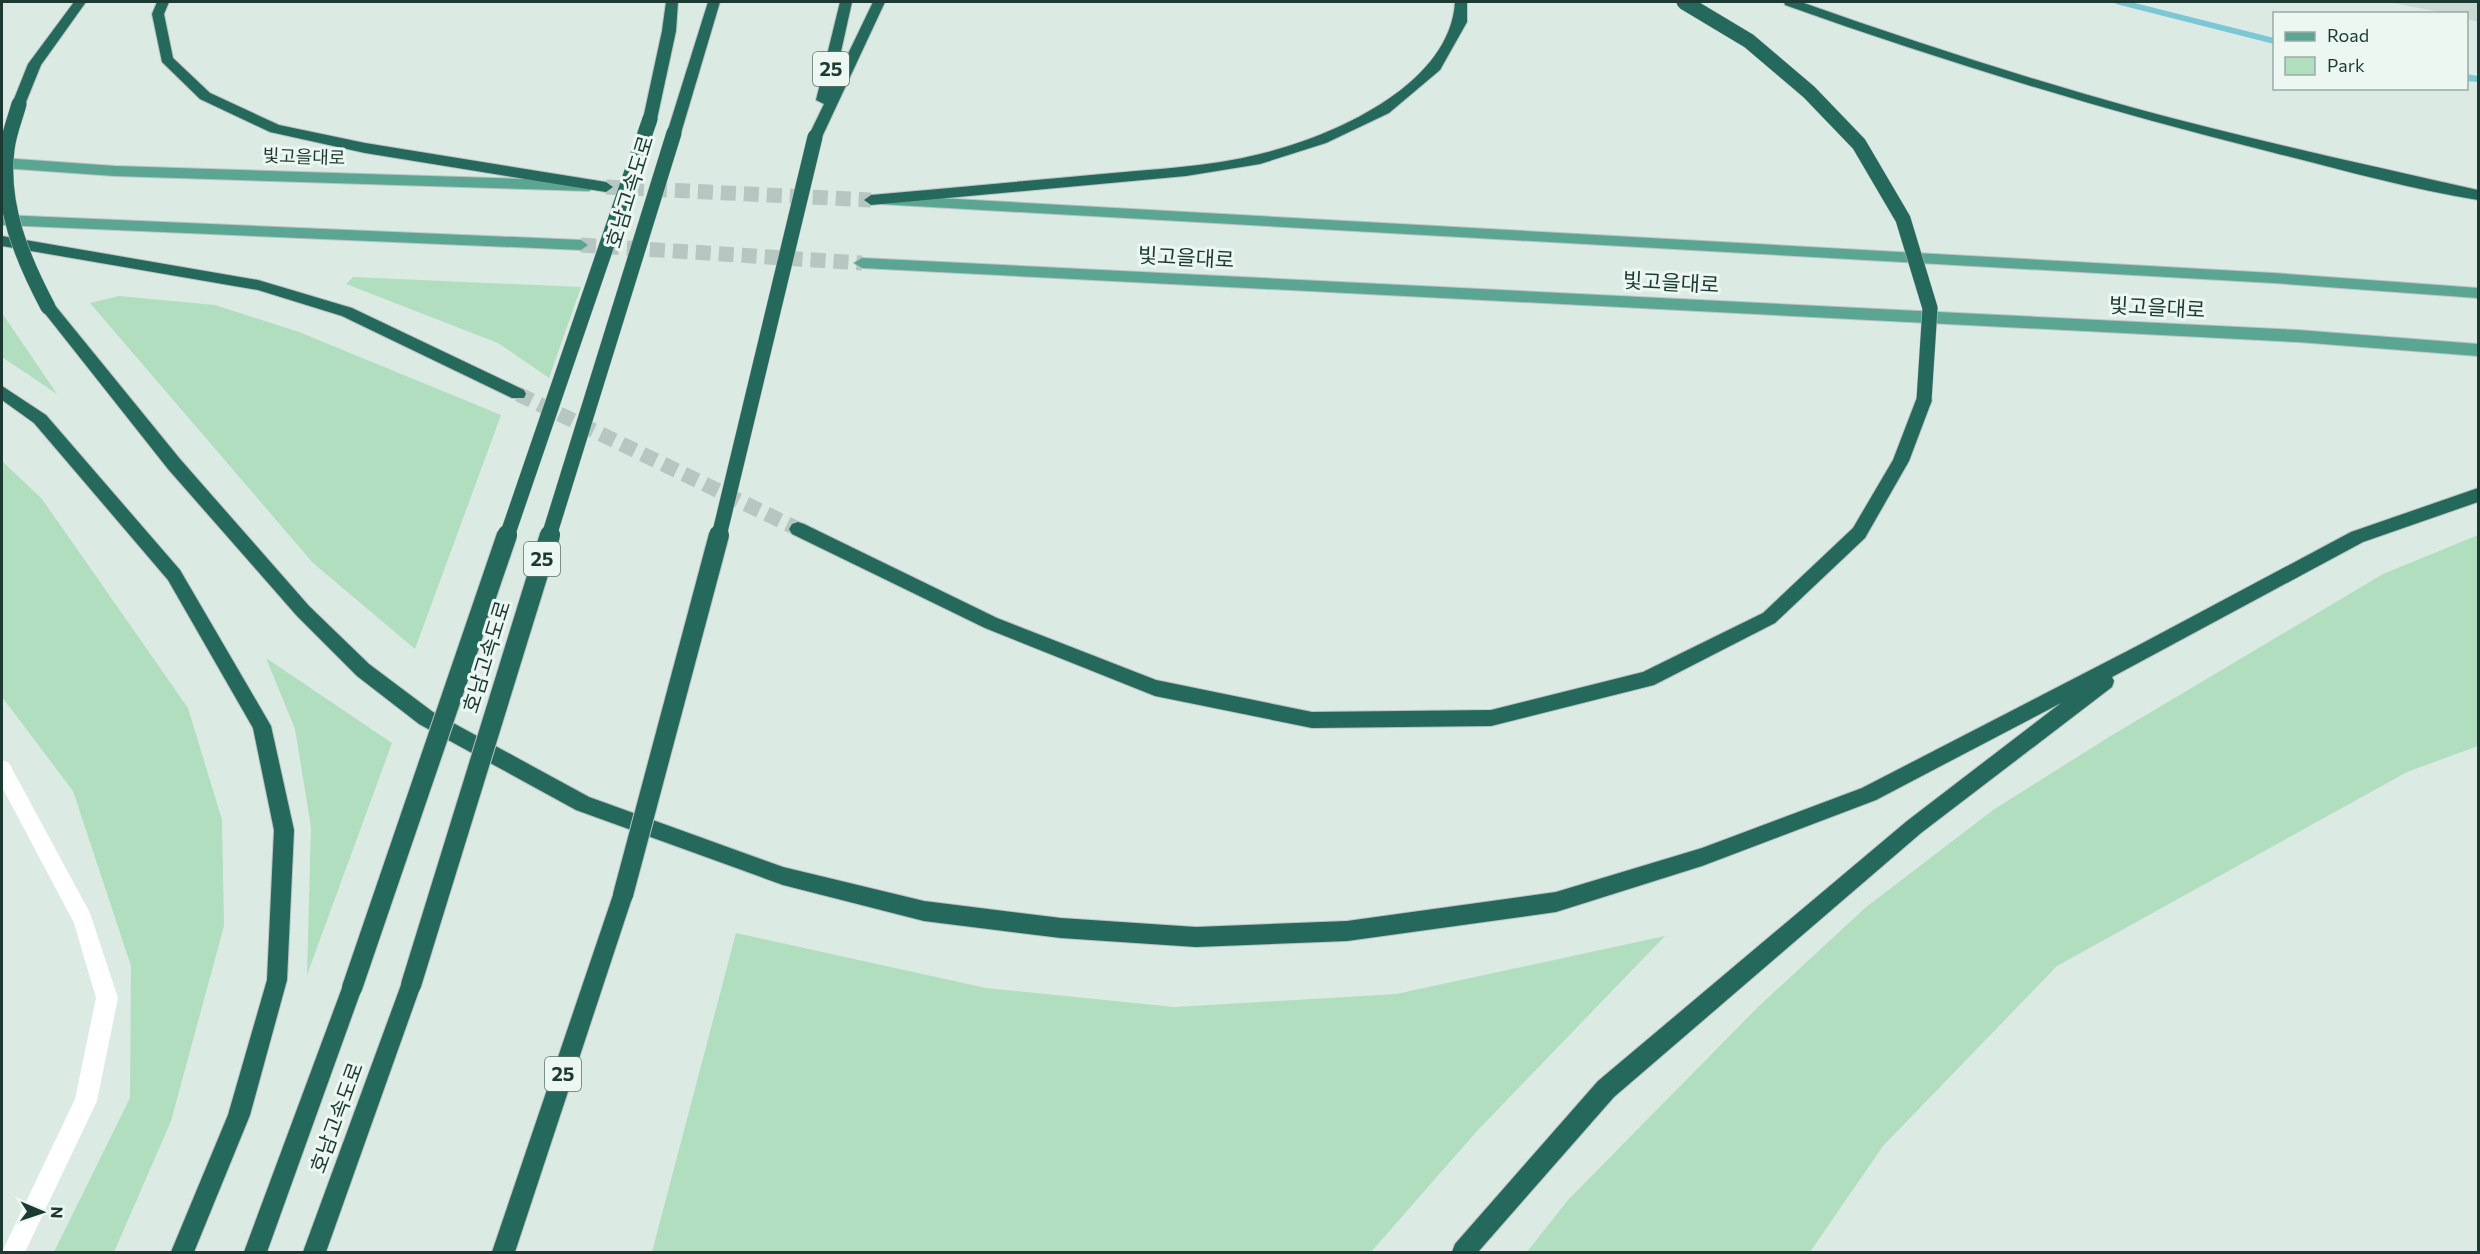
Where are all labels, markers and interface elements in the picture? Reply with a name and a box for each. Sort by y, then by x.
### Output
legend [2273,12,2468,90]
text: Road [2327,24,2369,46]
road number: 25 [813,52,849,86]
text: Park [2327,54,2365,76]
street label: 호남고속도로 [600,132,657,251]
street label: 빛고을대로 [262,144,346,168]
street label: 빛고을대로 [1137,241,1235,272]
street label: 빛고을대로 [1622,266,1720,297]
street label: 빛고을대로 [2108,291,2206,322]
road number: 25 [524,542,560,576]
street label: 호남고속도로 [457,597,514,716]
road number: 25 [545,1057,581,1091]
street label: 호남고속도로 [304,1059,367,1176]
north arrow [12,1182,72,1242]
text: N [48,1206,67,1219]

